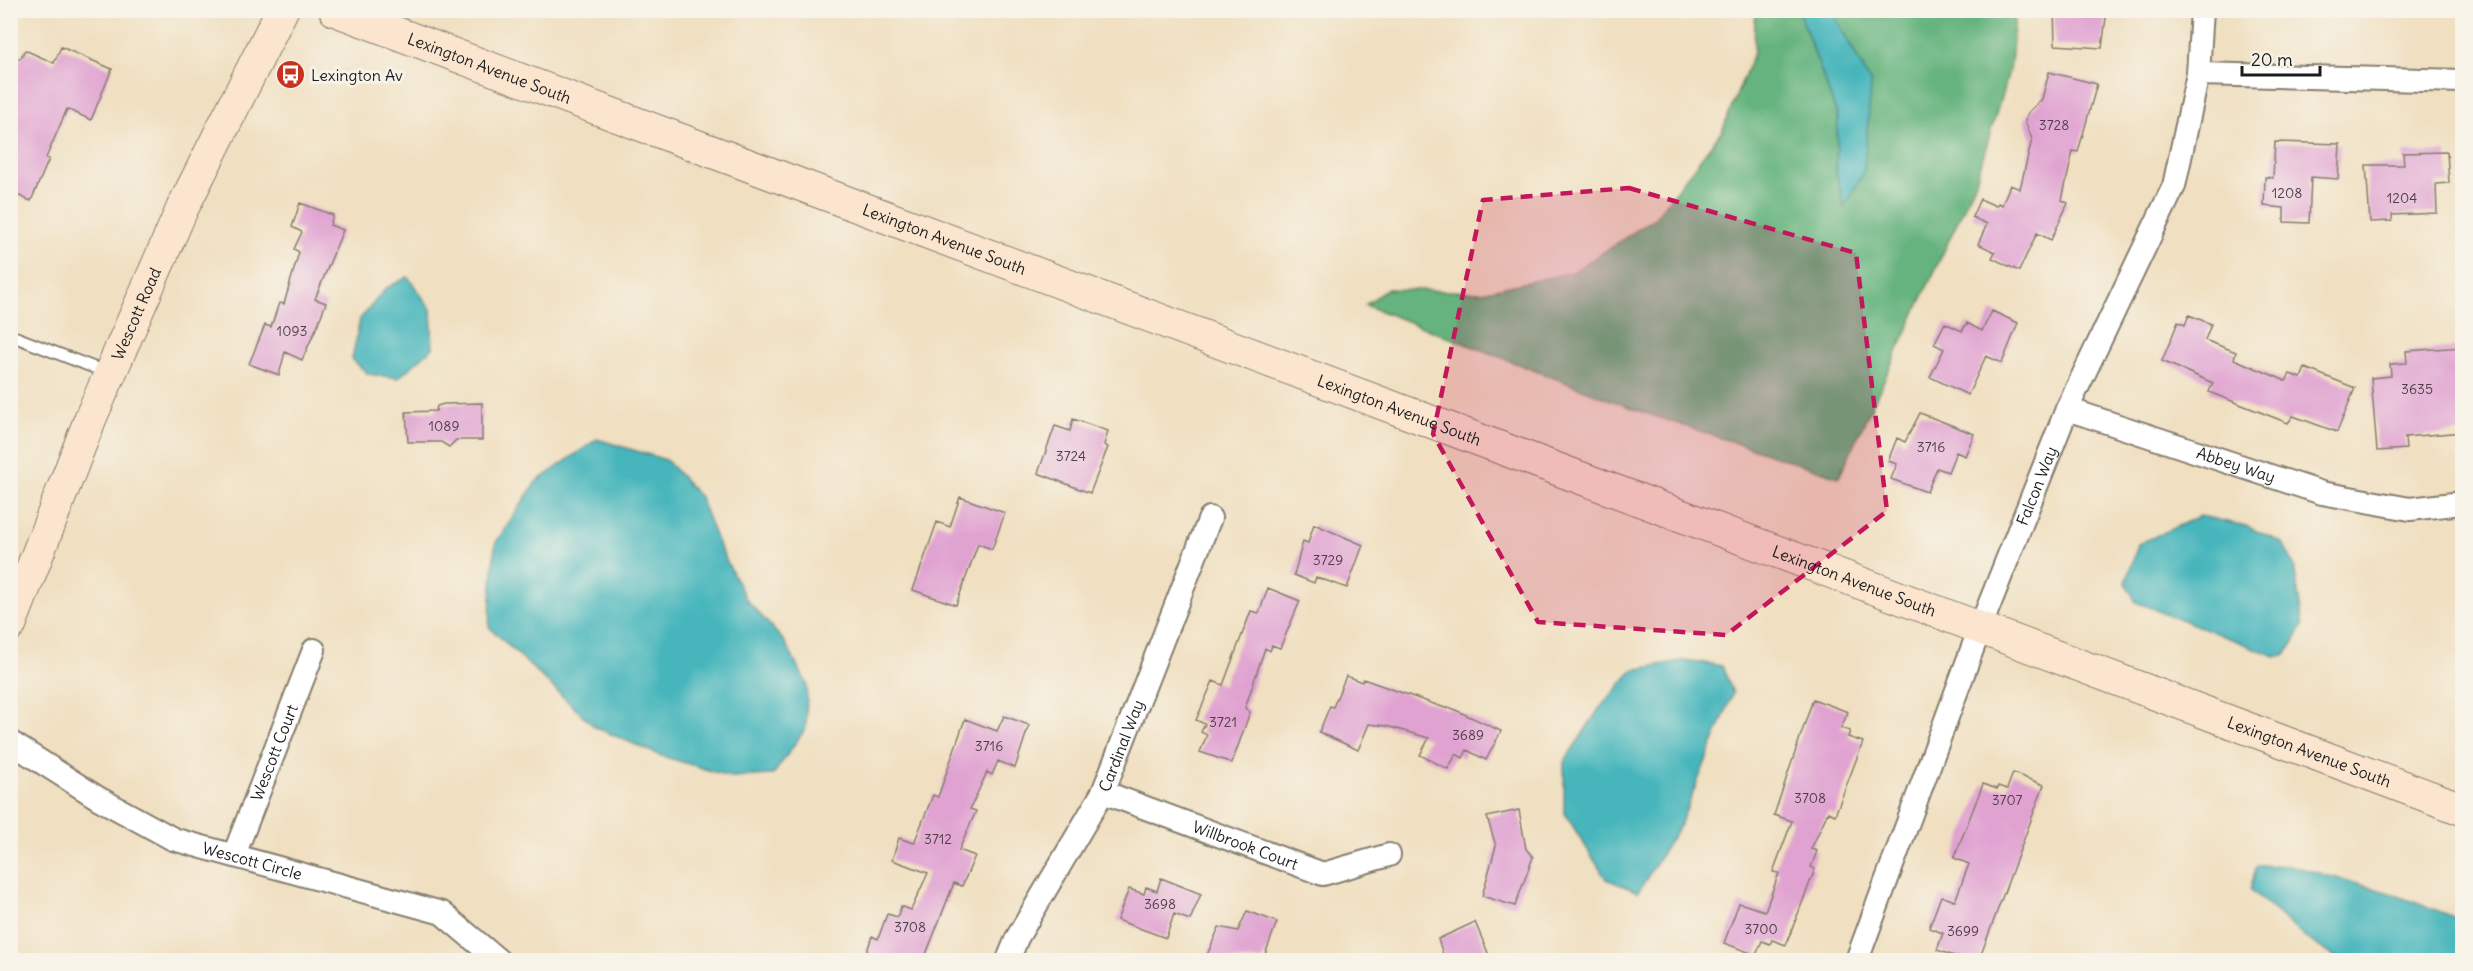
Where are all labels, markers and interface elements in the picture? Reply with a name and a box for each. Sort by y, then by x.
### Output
street label: Lexington Avenue South [405,28,574,108]
scale bar [2242,39,2320,77]
text: 20 m [2251,48,2293,71]
bus stop icon: Lexington Av [274,59,306,91]
place label: Lexington Av [311,65,403,85]
house number: 3728 [2039,116,2069,134]
house number: 1208 [2272,184,2302,202]
house number: 1204 [2387,189,2417,207]
street label: Lexington Avenue South [860,199,1029,279]
street label: Wescott Road [107,264,165,363]
house number: 1093 [277,322,307,340]
street label: Lexington Avenue South [1315,370,1484,450]
house number: 3635 [2401,380,2433,398]
house number: 1089 [429,417,459,435]
house number: 3716 [1917,438,1945,456]
street label: Abbey Way [2194,442,2278,487]
street label: Falcon Way [2012,443,2061,528]
house number: 3724 [1056,447,1086,465]
street label: Lexington Avenue South [1770,541,1939,621]
house number: 3729 [1313,551,1343,569]
street label: Cardinal Way [1094,697,1148,794]
street label: Wescott Court [246,701,302,804]
street label: Lexington Avenue South [2225,712,2394,791]
house number: 3721 [1209,713,1237,731]
house number: 3689 [1452,726,1484,744]
house number: 3716 [975,737,1003,755]
house number: 3708 [1794,789,1826,807]
house number: 3707 [1992,791,2022,809]
street label: Willbrook Court [1190,816,1302,874]
house number: 3712 [924,830,952,848]
street label: Wescott Circle [200,838,304,884]
house number: 3698 [1144,895,1176,913]
house number: 3708 [894,918,926,936]
house number: 3700 [1744,920,1778,938]
house number: 3699 [1947,922,1979,940]

